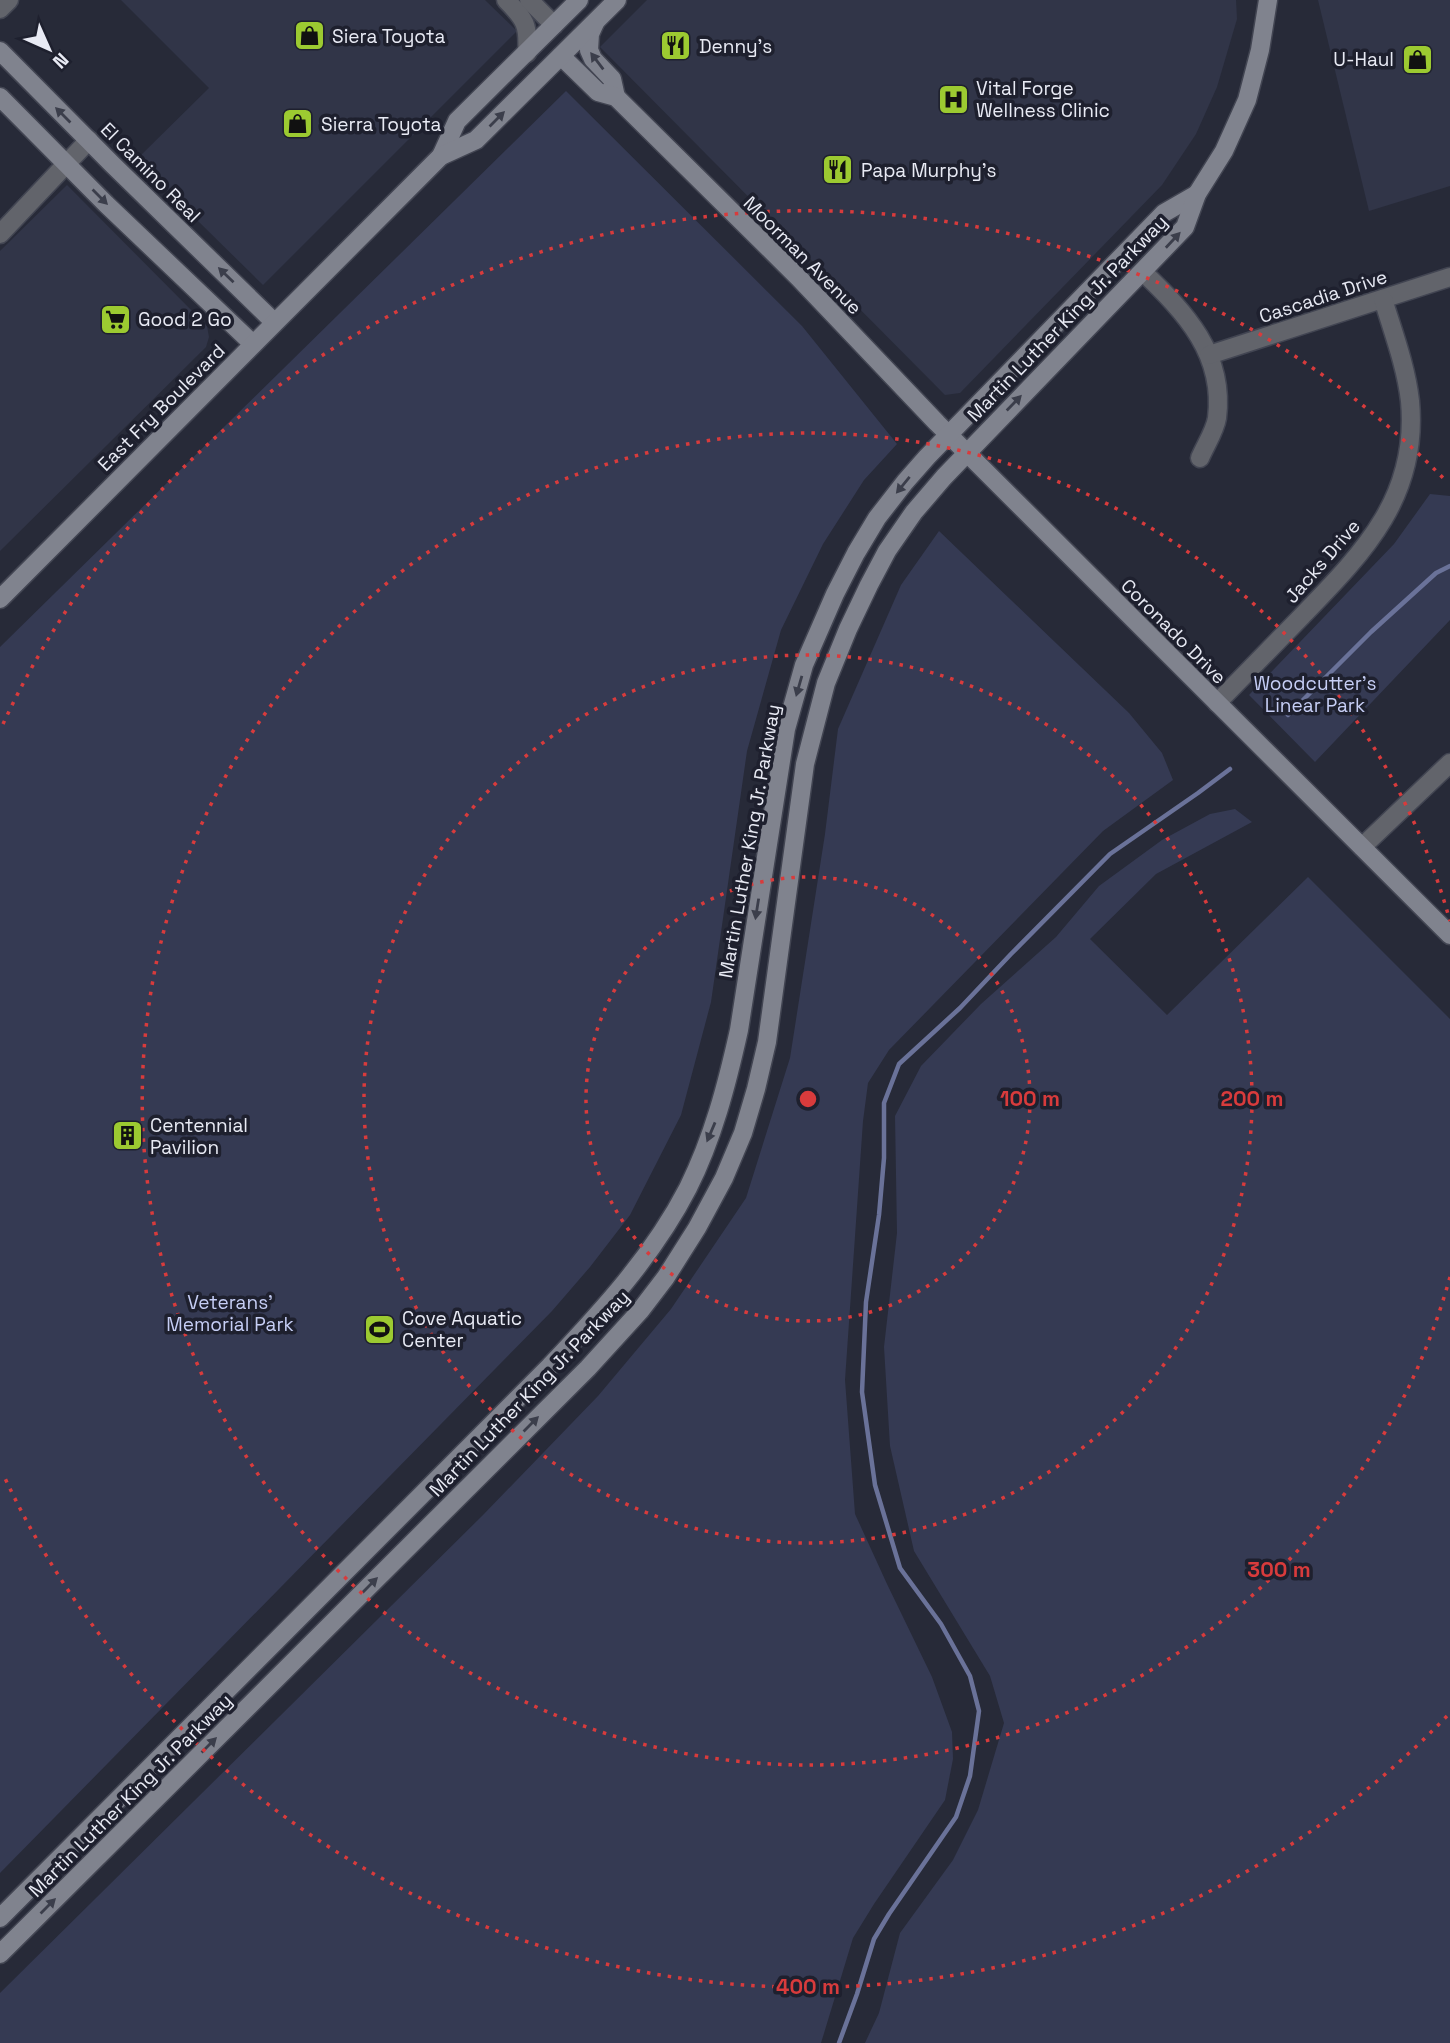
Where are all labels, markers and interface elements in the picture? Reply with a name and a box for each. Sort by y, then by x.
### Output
north arrow [14,14,84,84]
shop icon: Siera Toyota [292,19,326,53]
place label: Siera Toyota [332,24,445,49]
restaurant icon: Denny's [659,29,693,63]
place label: Denny's [699,34,772,59]
shop icon: U-Haul [1400,42,1434,76]
text: N [47,47,74,74]
place label: U-Haul [1333,47,1394,72]
one-way arrow [589,52,604,70]
place label: Vital Forge Wellness Clinic [976,76,1110,123]
hospital icon: Vital Forge Wellness Clinic [936,82,970,116]
one-way arrow [56,107,72,124]
shop icon: Sierra Toyota [281,107,315,141]
one-way arrow [489,110,506,127]
place label: Sierra Toyota [321,112,442,137]
street label: El Camino Real [95,117,206,228]
restaurant icon: Papa Murphy's [821,153,855,187]
place label: Papa Murphy's [861,158,996,183]
one-way arrow [91,189,108,205]
street label: Moorman Avenue [738,191,867,320]
street label: Martin Luther King Jr. Parkway [962,210,1173,427]
one-way arrow [1164,232,1180,249]
street label: Cascadia Drive [1256,264,1390,329]
one-way arrow [217,266,234,283]
supermarket icon: Good 2 Go [98,302,132,336]
place label: Good 2 Go [138,307,232,332]
street label: East Fry Boulevard [92,338,230,476]
one-way arrow [1006,395,1023,412]
one-way arrow [895,476,910,494]
street label: Jacks Drive [1279,514,1366,608]
street label: Coronado Drive [1116,573,1232,689]
park label: Woodcutter's Linear Park [1253,671,1377,718]
one-way arrow [793,676,803,697]
street label: Martin Luther King Jr. Parkway [713,702,786,980]
one-way arrow [751,898,762,920]
text: 100 m [1000,1085,1060,1112]
text: 200 m [1221,1085,1283,1112]
centre of rings [796,1087,820,1111]
place label: Centennial Pavilion [150,1113,248,1160]
building icon: Centennial Pavilion [110,1119,144,1153]
one-way arrow [706,1121,717,1142]
street label: Martin Luther King Jr. Parkway [424,1285,635,1502]
park label: Veterans' Memorial Park [166,1290,294,1337]
place label: Cove Aquatic Center [402,1306,522,1353]
sports icon: Cove Aquatic Center [362,1312,396,1346]
one-way arrow [523,1416,539,1433]
text: 300 m [1247,1556,1311,1583]
one-way arrow [362,1576,379,1593]
street label: Martin Luther King Jr. Parkway [23,1688,237,1902]
one-way arrow [201,1737,218,1754]
one-way arrow [40,1898,56,1915]
text: 400 m [776,1973,840,2000]

